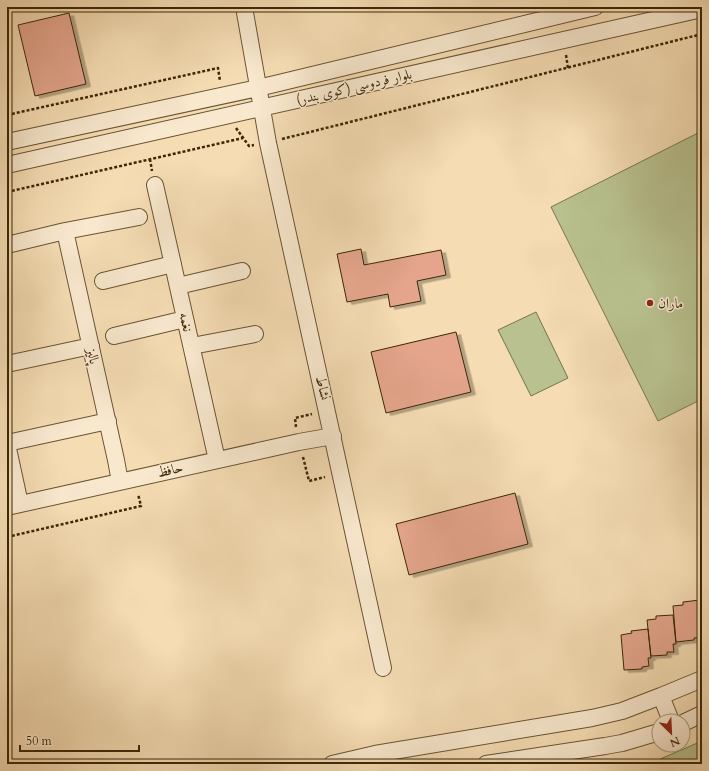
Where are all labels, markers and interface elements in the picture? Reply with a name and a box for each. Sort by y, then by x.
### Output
street label: بلوار فردوسی (کوی بندر) [294,64,414,110]
place label: ماران [658,294,683,313]
marker: ماران [645,298,655,308]
street label: نغمه [175,310,198,334]
street label: پالیز [81,344,104,367]
street label: نشاط [311,374,335,402]
street label: حافظ [155,458,185,482]
north arrow [651,713,691,753]
scale bar [20,727,139,753]
text: 50 m [26,733,53,749]
text: N [667,733,682,751]

